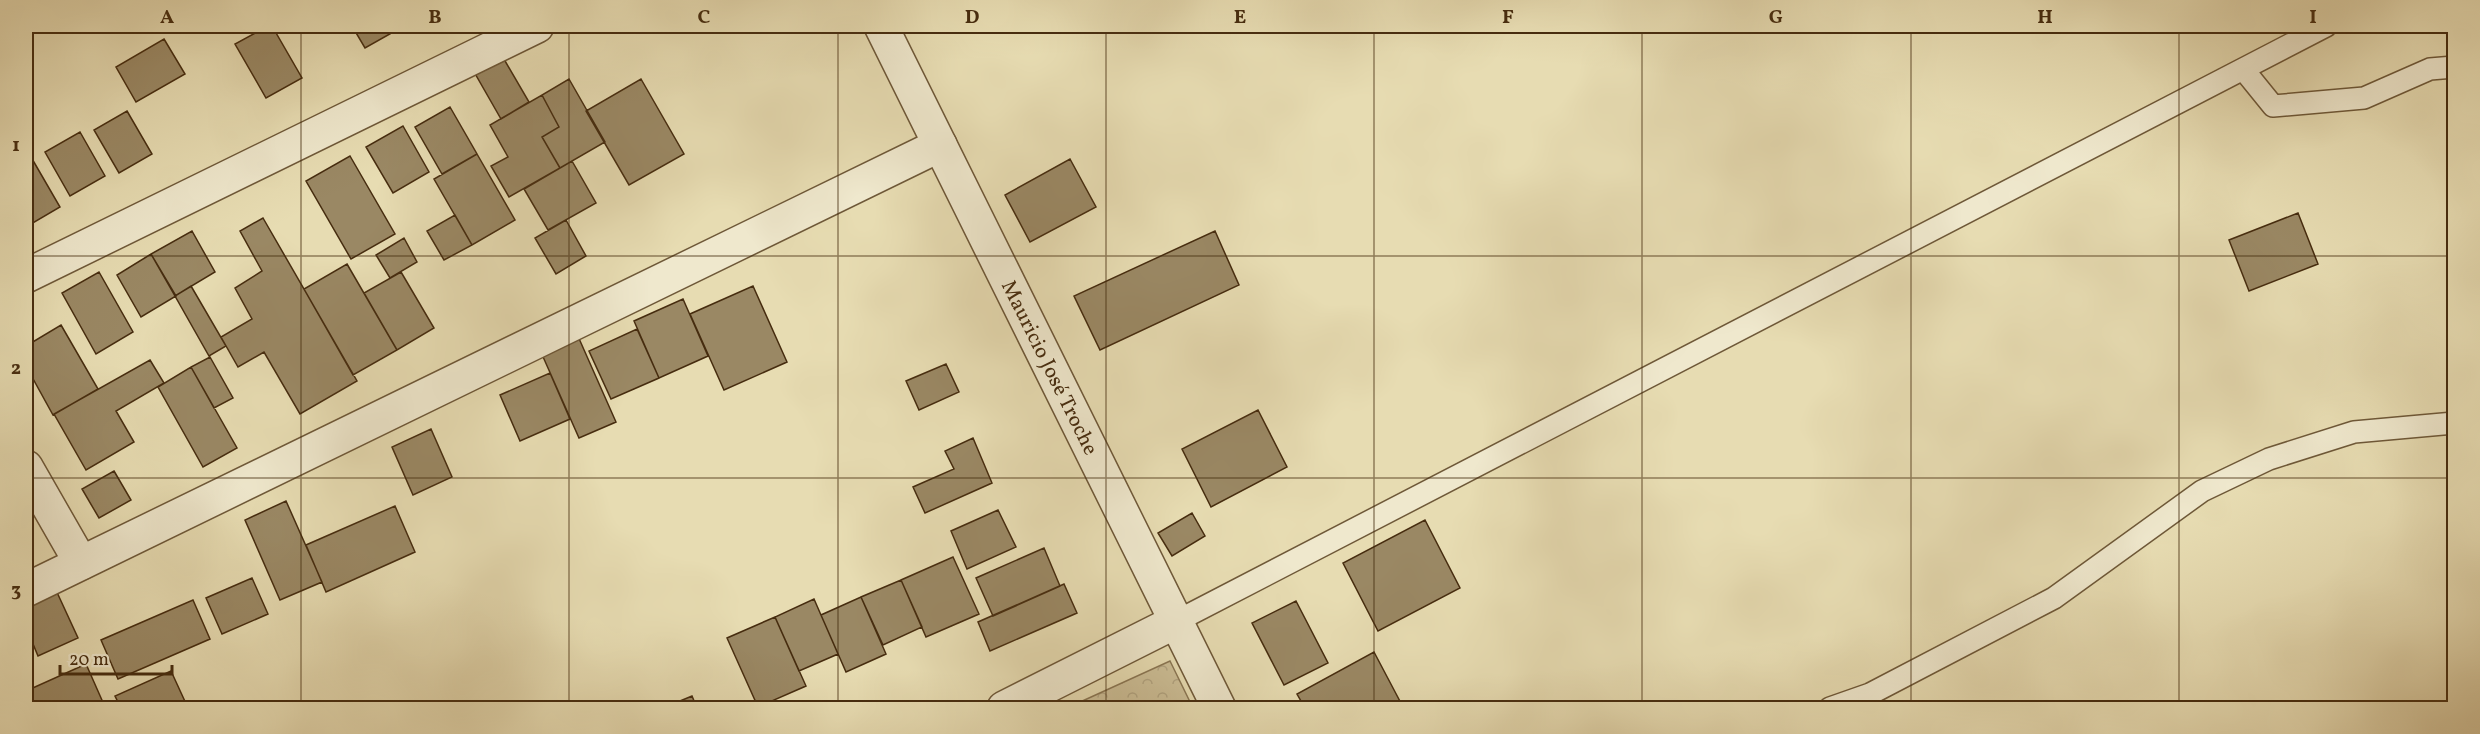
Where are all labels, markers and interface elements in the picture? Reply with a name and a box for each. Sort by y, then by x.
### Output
text: A [160,4,174,32]
text: B [428,4,442,32]
text: C [698,4,711,32]
text: D [965,4,979,32]
text: E [1234,4,1246,32]
text: F [1502,4,1514,32]
text: G [1769,4,1783,32]
text: H [2037,4,2053,32]
text: I [2309,4,2317,32]
text: 1 [12,132,20,160]
street label: Mauricio José Troche [993,276,1104,460]
text: 2 [11,355,21,383]
text: 3 [11,577,21,605]
scale bar [60,638,172,676]
text: 20 m [69,648,109,673]

